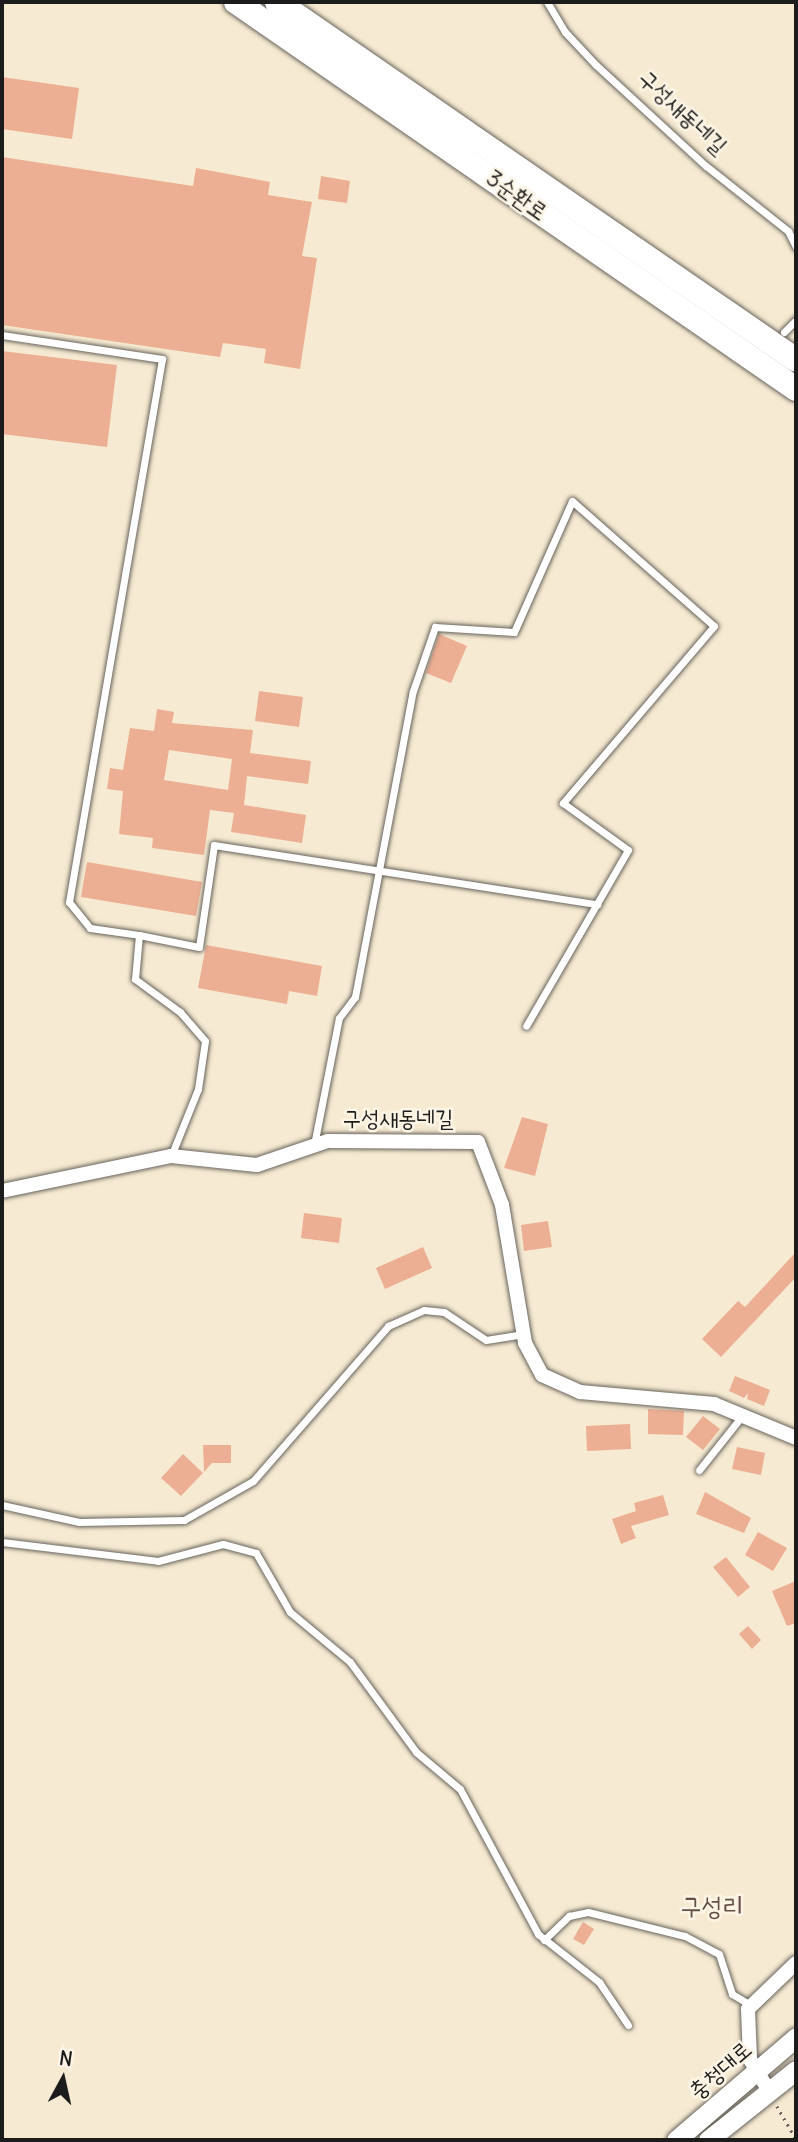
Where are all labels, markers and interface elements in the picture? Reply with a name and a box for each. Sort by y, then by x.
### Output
street label: 구성새동네길 [633,64,733,160]
street label: 3순환로 [481,164,553,226]
street label: 구성새동네길 [342,1104,454,1132]
district label: 구성리 [681,1890,743,1922]
street label: 충청대로 [683,2035,757,2105]
north arrow [28,2044,98,2114]
text: N [58,2045,74,2071]

